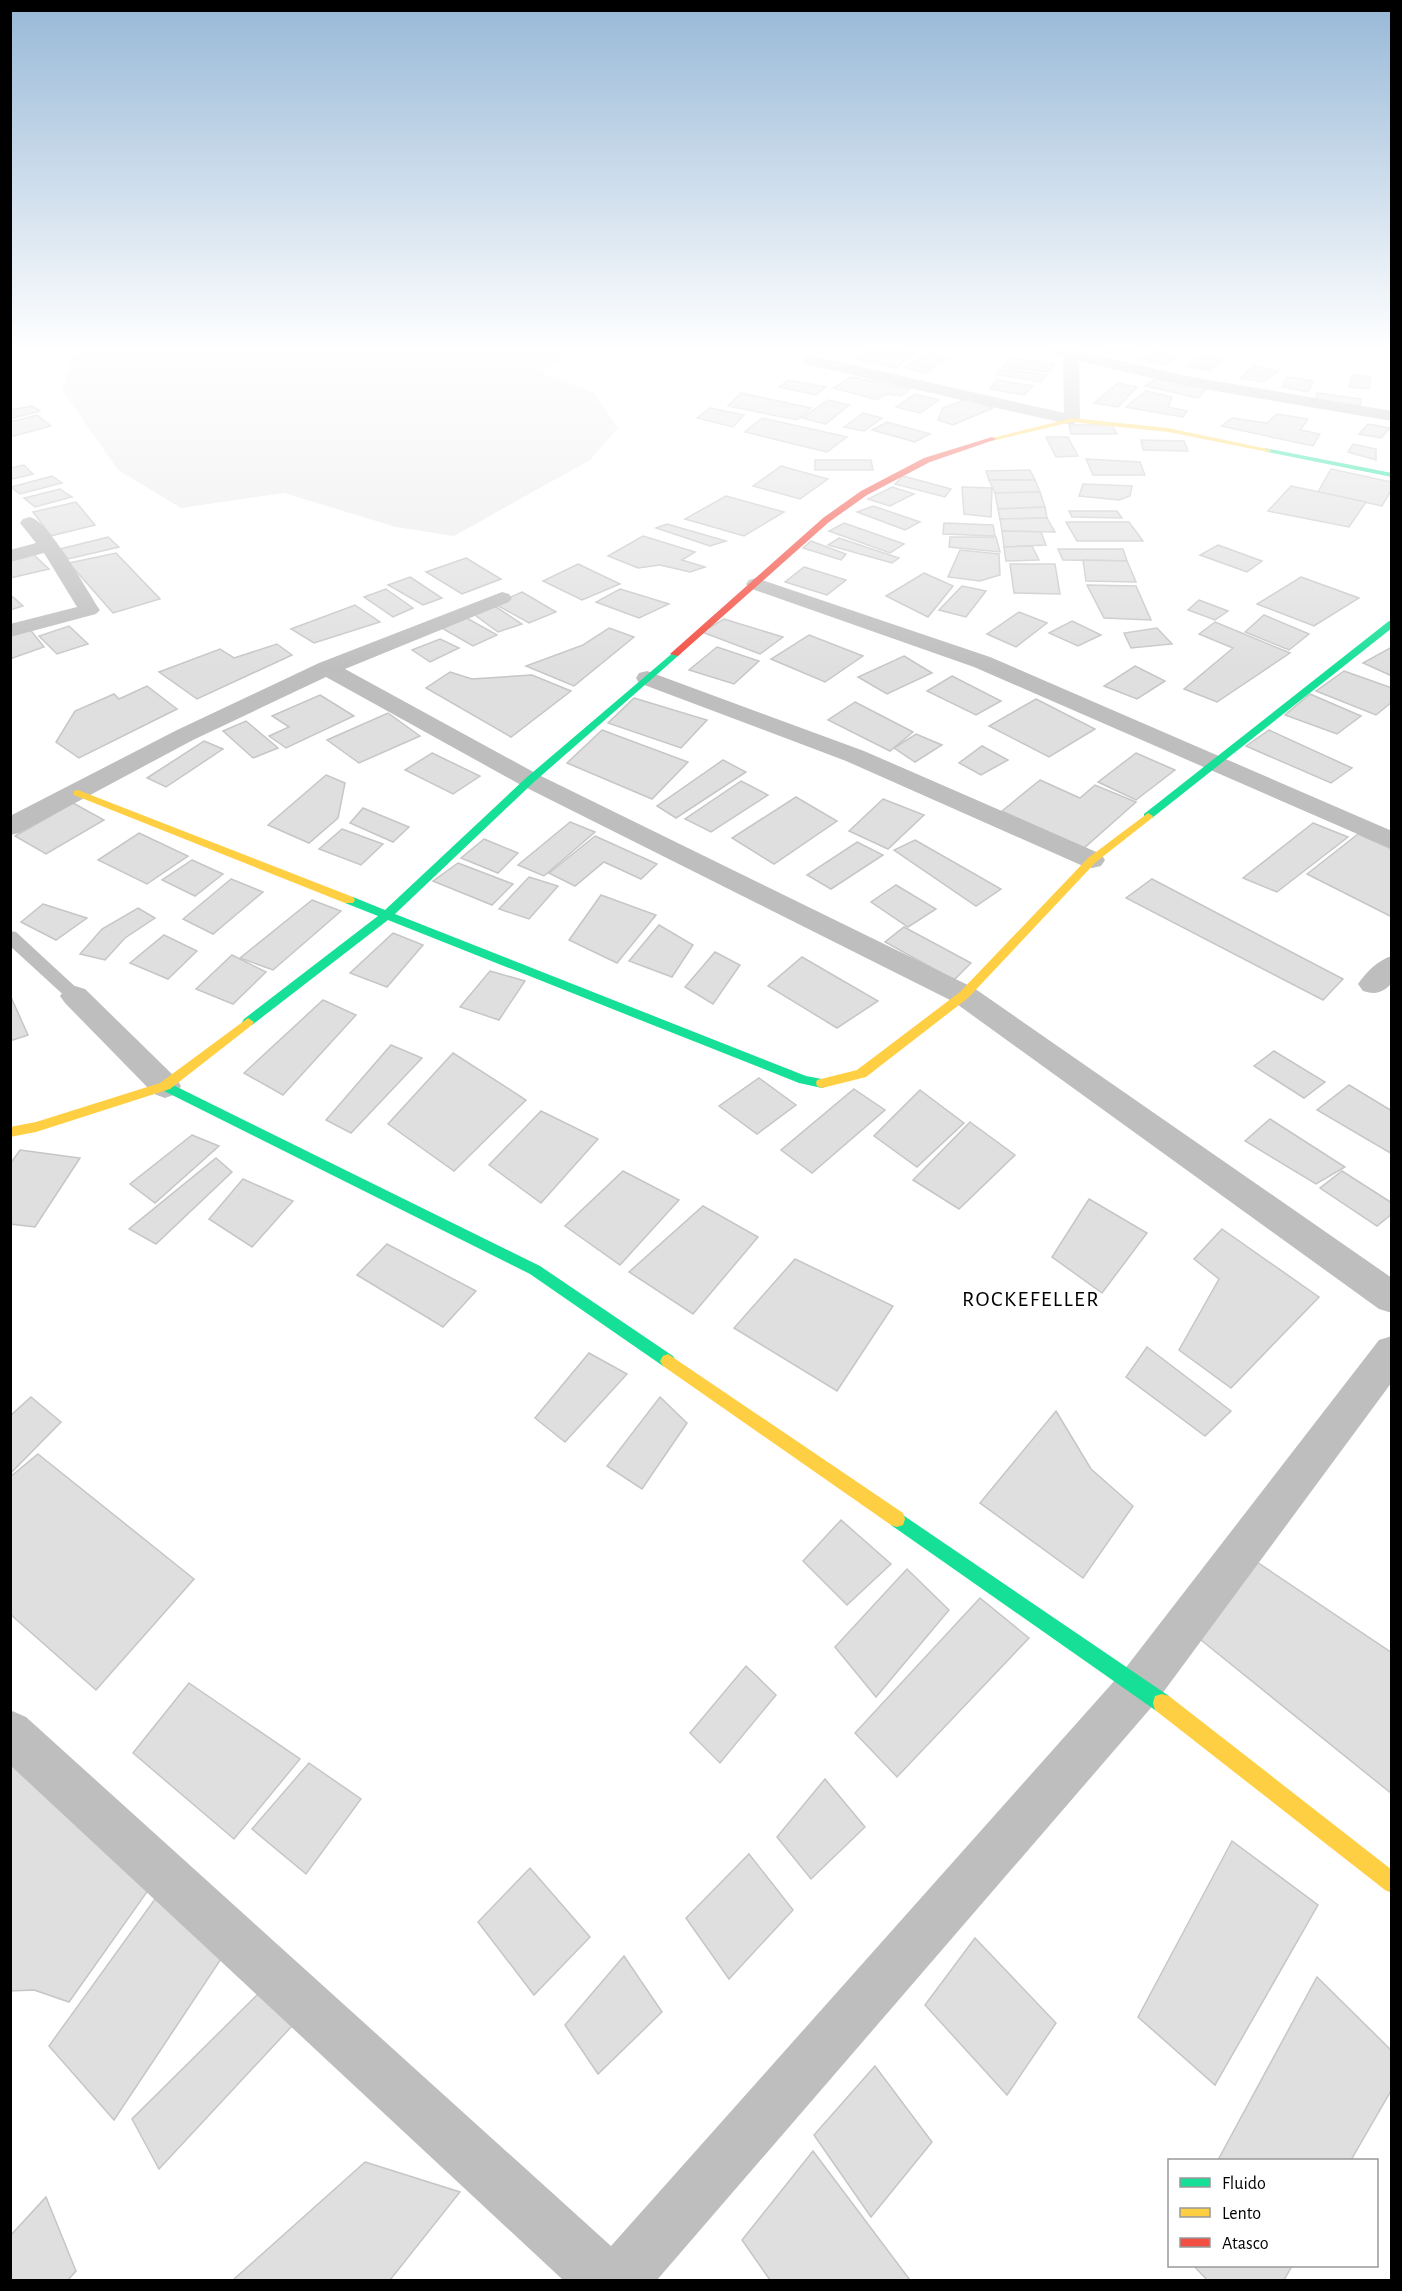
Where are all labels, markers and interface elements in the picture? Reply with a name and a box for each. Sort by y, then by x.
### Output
district label: ROCKEFELLER [962,1288,1100,1310]
legend [1168,2159,1378,2267]
text: Fluido [1222,2175,1266,2193]
text: Lento [1222,2205,1261,2223]
text: Atasco [1222,2235,1269,2253]

